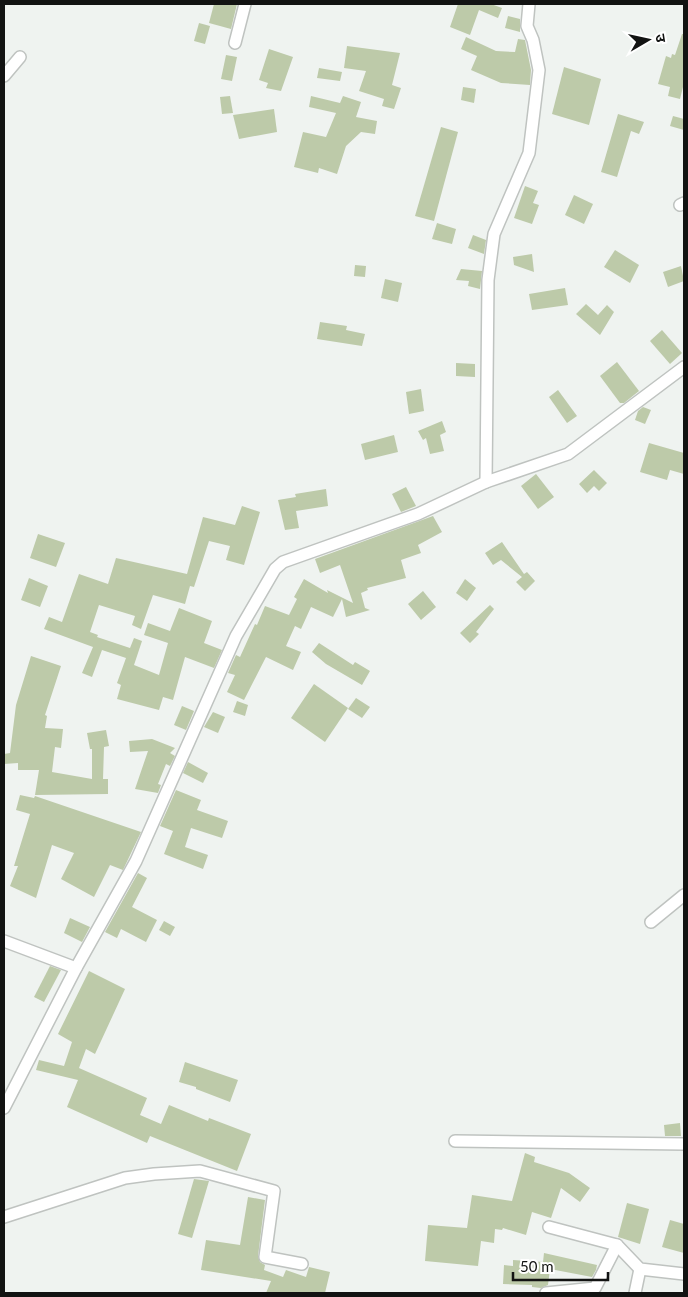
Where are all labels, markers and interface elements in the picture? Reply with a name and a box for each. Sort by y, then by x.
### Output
north arrow [623,15,673,65]
text: उ [652,33,670,44]
scale bar [513,1250,608,1282]
text: 50 m [520,1257,554,1275]

